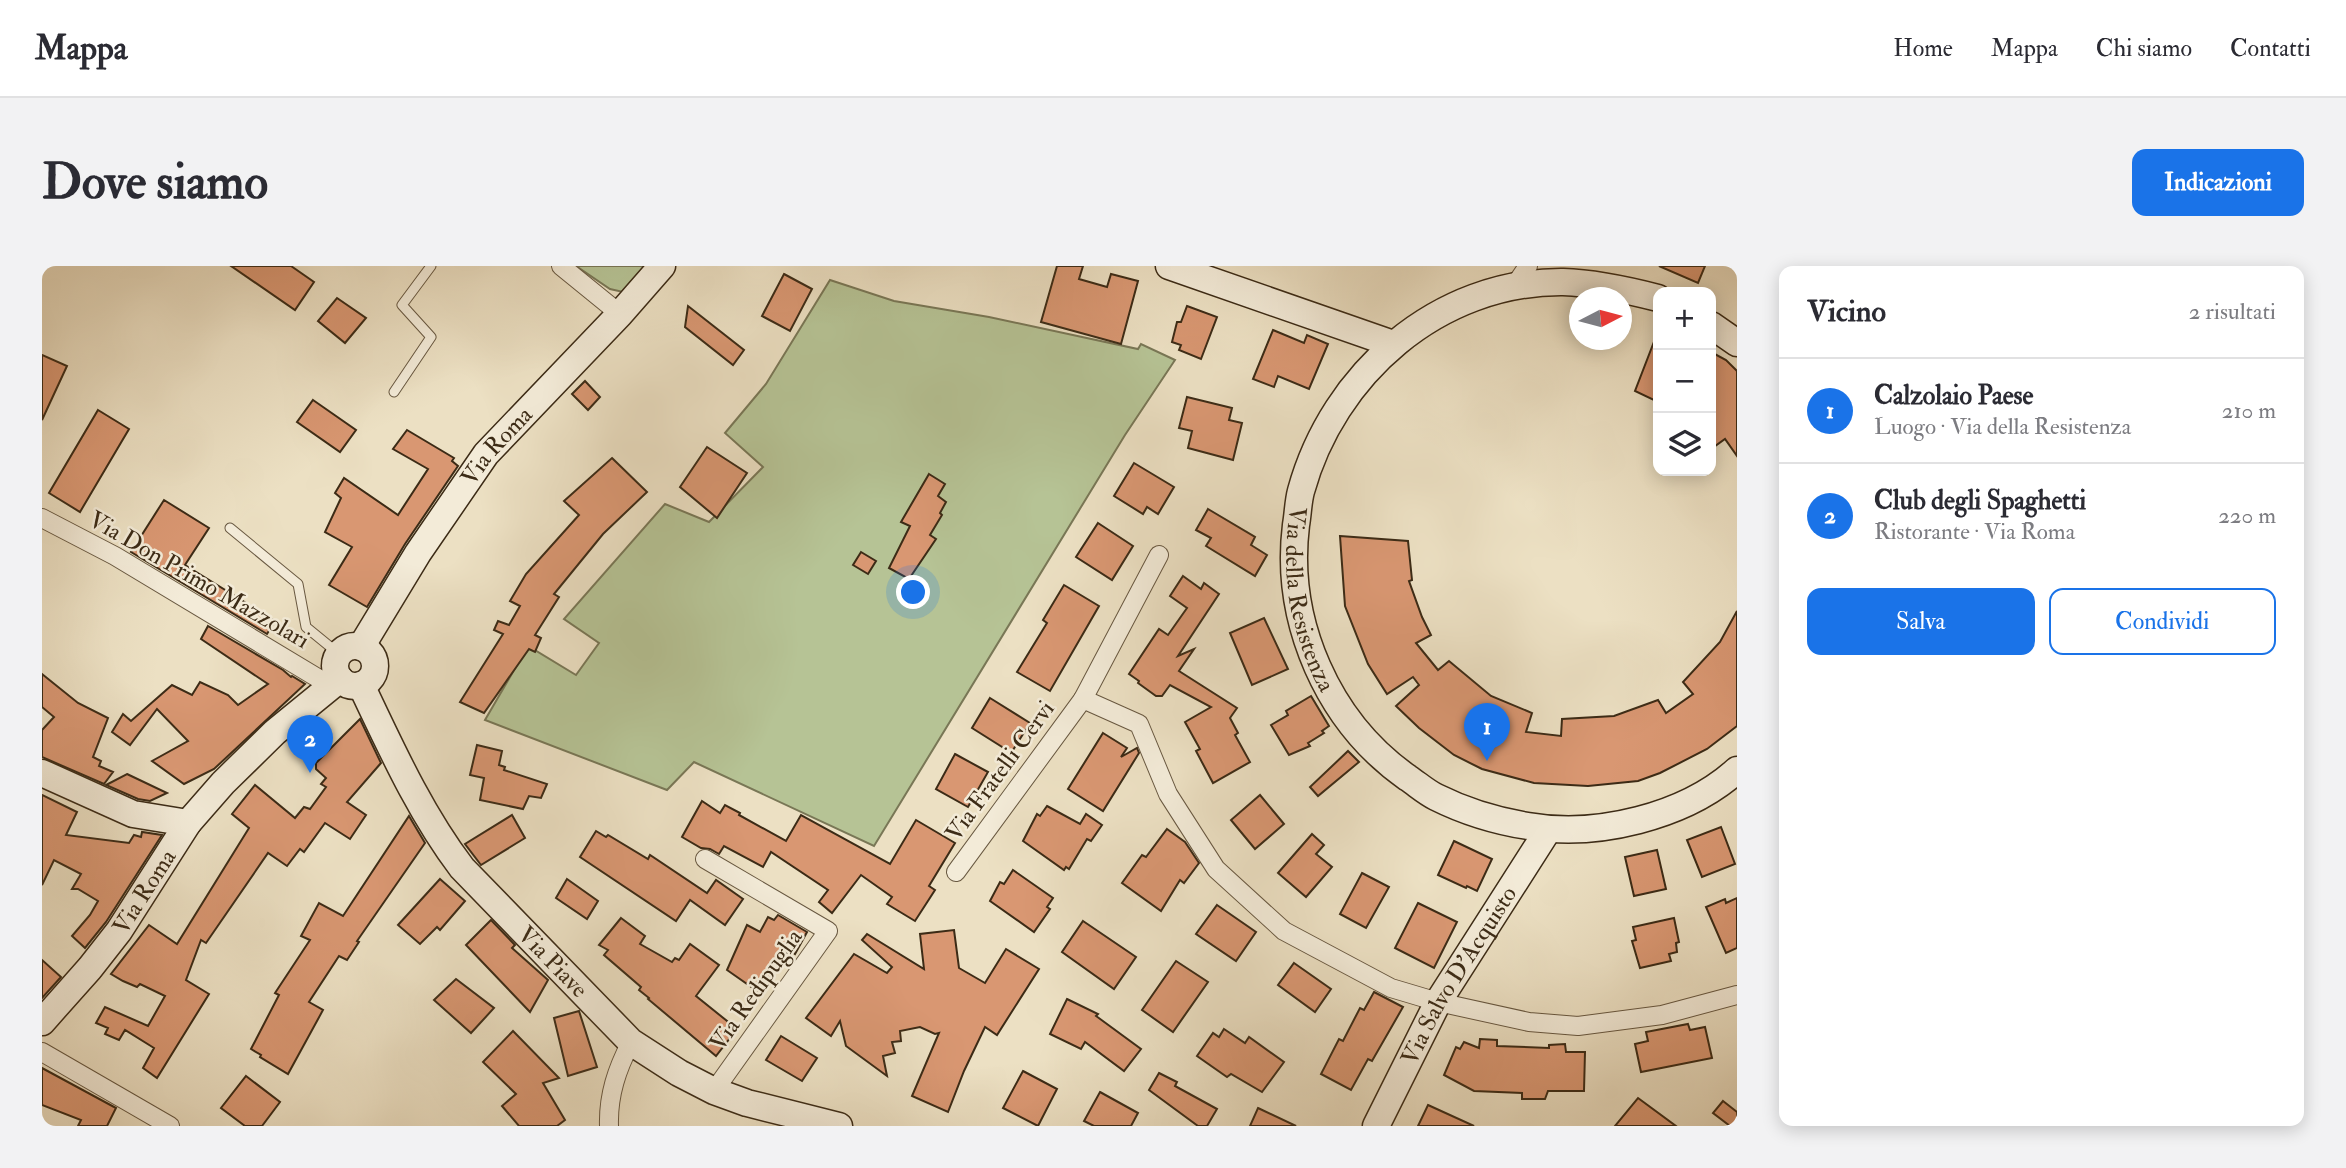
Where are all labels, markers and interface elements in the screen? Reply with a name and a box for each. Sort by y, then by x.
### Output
text: Mappa [35,28,127,69]
text: Home [1893,33,1953,64]
text: Mappa [1991,33,2058,64]
text: Chi siamo [2096,33,2192,64]
text: Contatti [2230,33,2311,64]
button: Indicazioni [2132,149,2304,216]
text: Dove siamo [42,152,268,213]
north arrow [1569,287,1632,350]
map controls [1653,287,1716,476]
button: + [1653,287,1716,350]
text: Vicino [1807,293,1886,330]
text: 2 risultati [2189,297,2276,326]
button: − [1653,350,1716,413]
text: Calzolaio Paese [1874,380,2033,412]
text: 1 [1826,396,1834,425]
text: 210 m [2222,396,2276,425]
street label: Via Roma [454,399,540,491]
text: Luogo · Via della Resistenza [1874,412,2131,441]
button: layers [1653,413,1716,476]
text: Club degli Spaghetti [1874,485,2086,517]
text: 2 [1824,501,1836,530]
text: 220 m [2218,501,2276,530]
street label: Via Don Primo Mazzolari [83,504,315,656]
street label: Via della Resistenza [1278,505,1343,698]
text: Ristorante · Via Roma [1874,517,2075,546]
your location [896,575,930,609]
button: Salva [1807,588,2035,655]
button: Condividi [2049,588,2276,655]
street label: Via Fratelli Cervi [939,695,1061,847]
pin: 1 [1464,703,1510,761]
pin: 2 [287,715,333,773]
street label: Via Roma [105,842,183,940]
street label: Via Salvo D'Acquisto [1394,880,1524,1070]
street label: Via Piave [511,919,595,1004]
street label: Via Redipuglia [703,922,810,1057]

